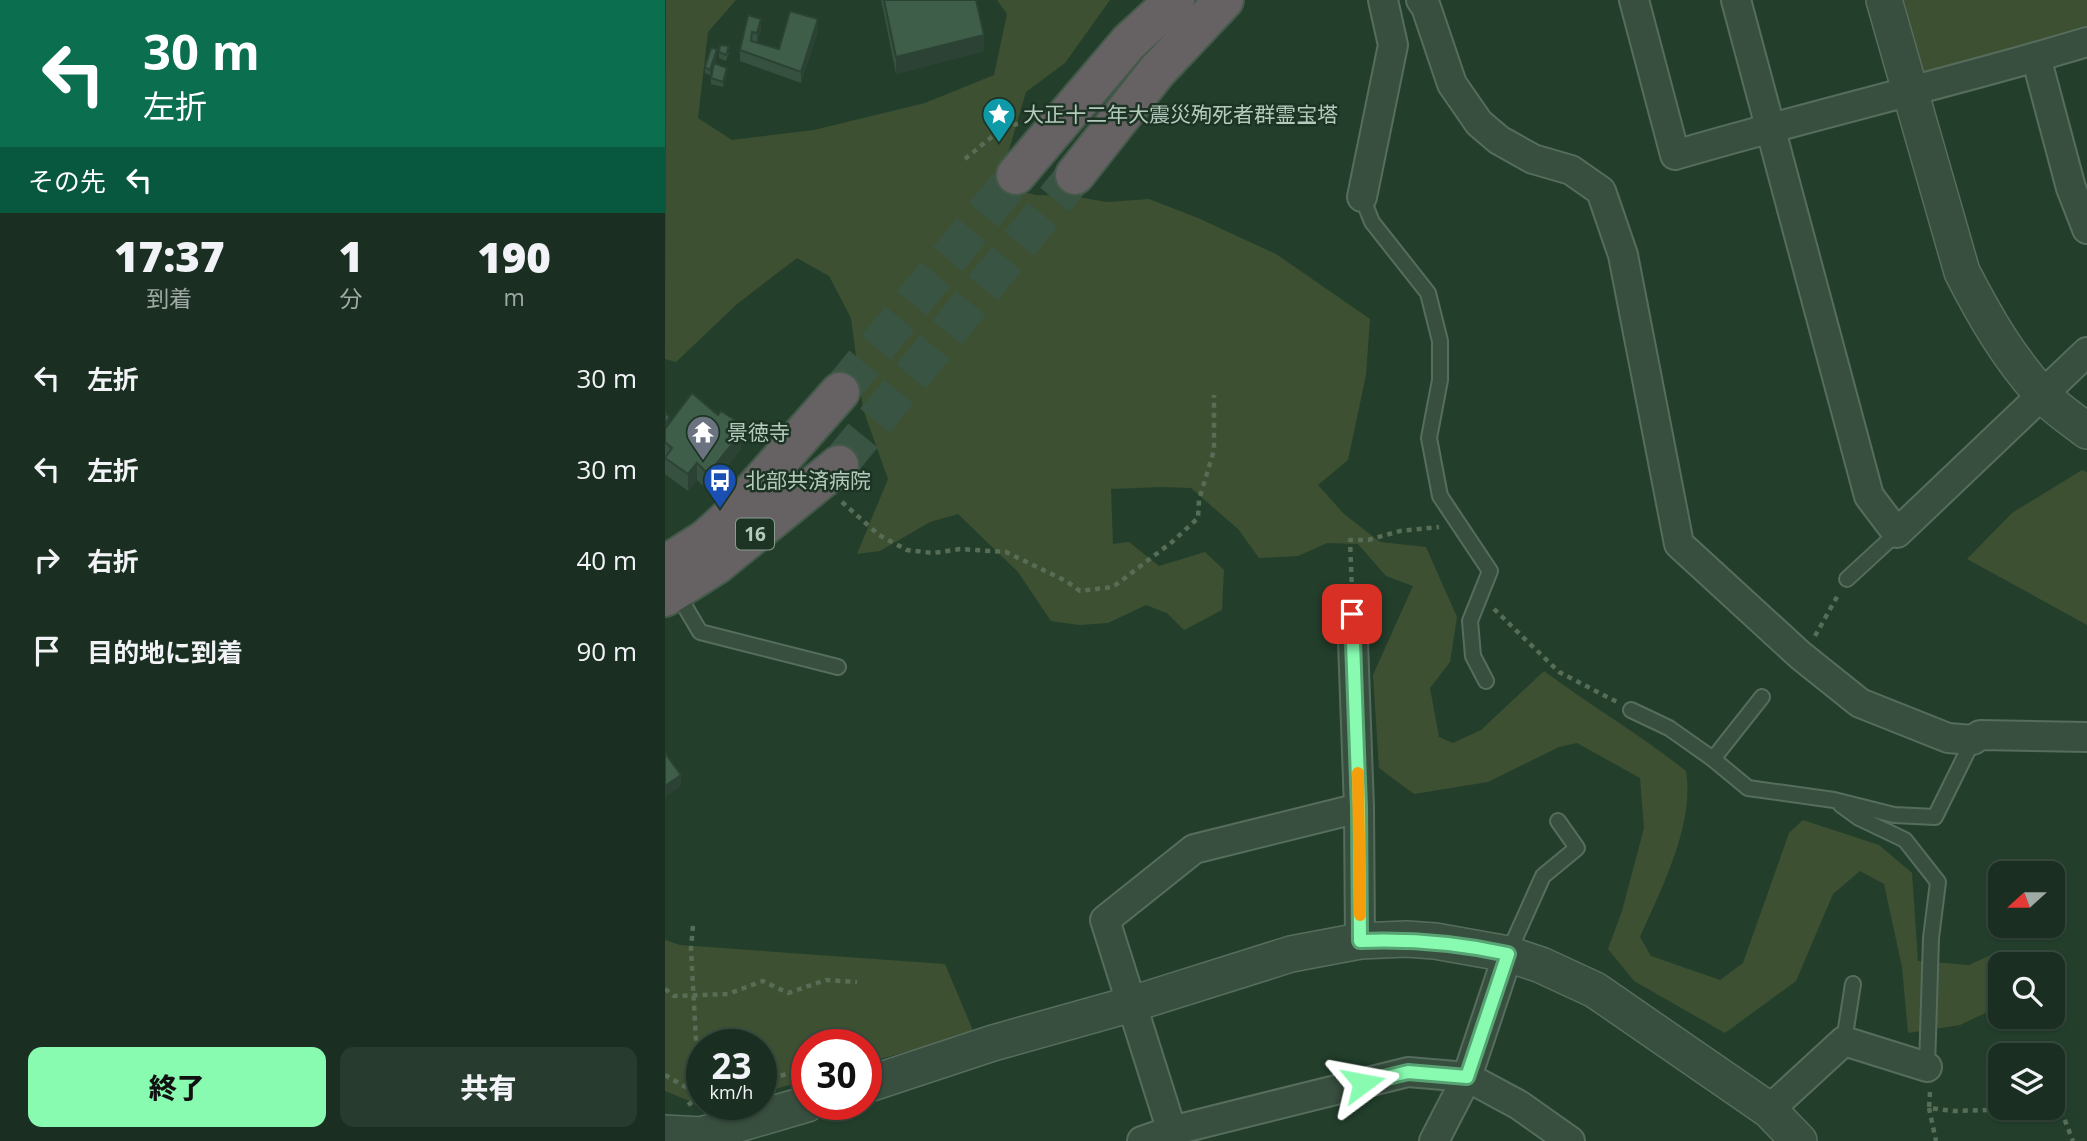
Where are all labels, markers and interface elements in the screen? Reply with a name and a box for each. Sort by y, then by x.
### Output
text: 30 m [143,18,260,84]
icon: left [28,28,119,119]
text: 左折 [143,84,207,127]
place icon: 大正十二年大震災殉死者群霊宝塔 [980,95,1018,144]
place label: 大正十二年大震災殉死者群霊宝塔 [1023,100,1338,128]
icon: left [120,161,158,199]
text: その先 [28,163,106,199]
text: 17:37 [114,227,225,284]
text: 1 [339,227,363,284]
text: 190 [477,228,551,285]
text: m [503,281,525,313]
text: 到着 [146,282,192,314]
text: 分 [339,282,362,314]
icon: left [28,359,66,397]
text: 30 m [576,360,637,396]
text: 左折 [87,361,139,397]
temple icon: 景徳寺 [684,413,722,462]
place label: 景徳寺 [727,418,790,446]
icon: left [28,450,66,488]
text: 30 m [576,451,637,487]
text: 左折 [87,452,139,488]
bus stop icon: 北部共済病院 [701,461,739,510]
place label: 北部共済病院 [745,466,871,494]
road number: 16 [736,519,774,550]
icon: right [28,541,66,579]
text: 40 m [576,542,637,578]
text: 右折 [87,543,139,579]
pin [1322,584,1382,644]
icon: arrive [1333,595,1371,633]
icon: arrive [28,632,66,670]
text: 90 m [576,633,637,669]
text: 目的地に到着 [87,634,243,670]
north arrow [1988,861,2065,938]
map controls [1988,861,2065,1120]
button: search [1988,952,2065,1029]
speed limit sign: 30 [791,1029,882,1120]
text: 23 [711,1042,752,1089]
button: layers [1988,1043,2065,1120]
position arrow [1326,1046,1400,1120]
button: 終了 [28,1047,326,1127]
button: 共有 [340,1047,637,1127]
text: km/h [710,1080,753,1104]

